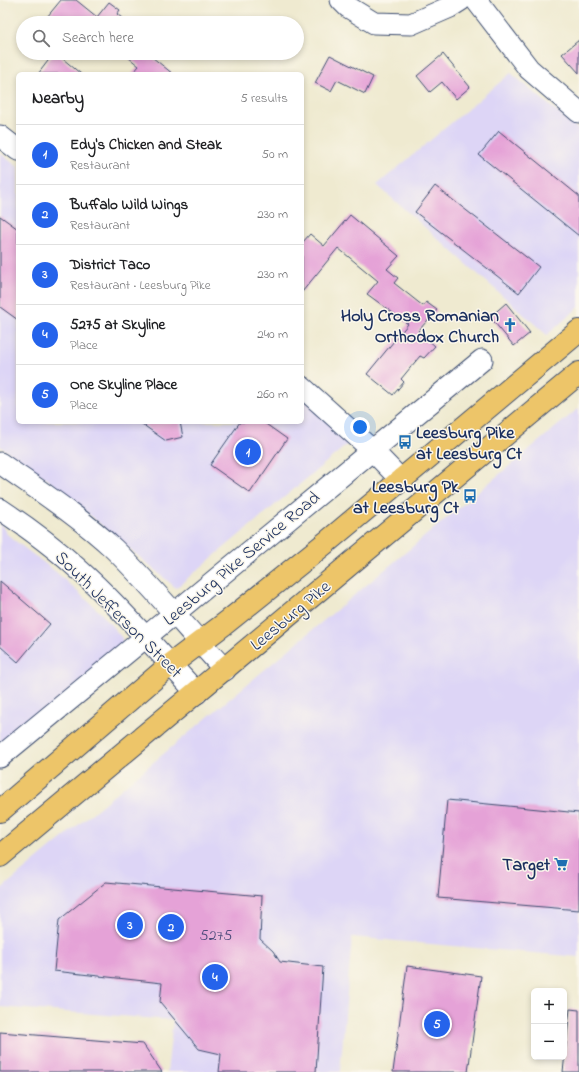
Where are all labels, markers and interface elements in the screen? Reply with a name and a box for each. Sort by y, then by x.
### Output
search box [16,16,304,60]
icon: search [30,27,52,49]
text: Search here [62,27,134,49]
text: Nearby [32,86,84,111]
text: 5 results [240,89,288,108]
text: Edy's Chicken and Steak [70,134,222,156]
text: 1 [43,145,47,164]
text: 50 m [262,145,288,164]
text: Restaurant [70,156,130,175]
text: Buffalo Wild Wings [70,194,188,216]
text: 2 [42,205,48,224]
text: 230 m [257,205,288,224]
text: Restaurant [70,216,130,235]
text: District Taco [70,254,150,276]
text: 3 [42,265,48,284]
text: 230 m [257,265,288,284]
text: Restaurant · Leesburg Pike [70,276,211,295]
place label: Holy Cross Romanian Orthodox Church [341,304,499,351]
text: 5275 at Skyline [70,314,165,336]
church icon: Holy Cross Romanian Orthodox Church [502,317,518,333]
text: 4 [42,325,48,344]
text: 240 m [257,325,288,344]
text: Place [70,336,98,355]
text: One Skyline Place [70,374,177,396]
text: 5 [41,385,49,404]
text: 260 m [257,385,288,404]
text: Place [70,396,98,415]
your location [350,417,370,437]
place label: Leesburg Pike at Leesburg Ct [416,421,523,469]
bus stop icon: Leesburg Pike at Leesburg Ct [397,434,413,450]
pin: 1 [235,437,261,467]
place label: Leesburg Pk at Leesburg Ct [353,475,460,523]
street label: Leesburg Pike Service Road [158,486,324,630]
bus stop icon: Leesburg Pk at Leesburg Ct [462,488,478,504]
street label: South Jefferson Street [48,546,187,685]
street label: Leesburg Pike [245,575,335,655]
place label: Target [502,853,551,880]
supermarket icon: Target [553,856,569,872]
pin: 3 [117,910,143,940]
pin: 2 [158,912,184,942]
house number: 5275 [200,924,232,948]
pin: 4 [202,962,228,992]
map controls [531,988,567,1060]
button: + [531,988,567,1024]
pin: 5 [424,1009,450,1039]
button: − [531,1024,567,1060]

